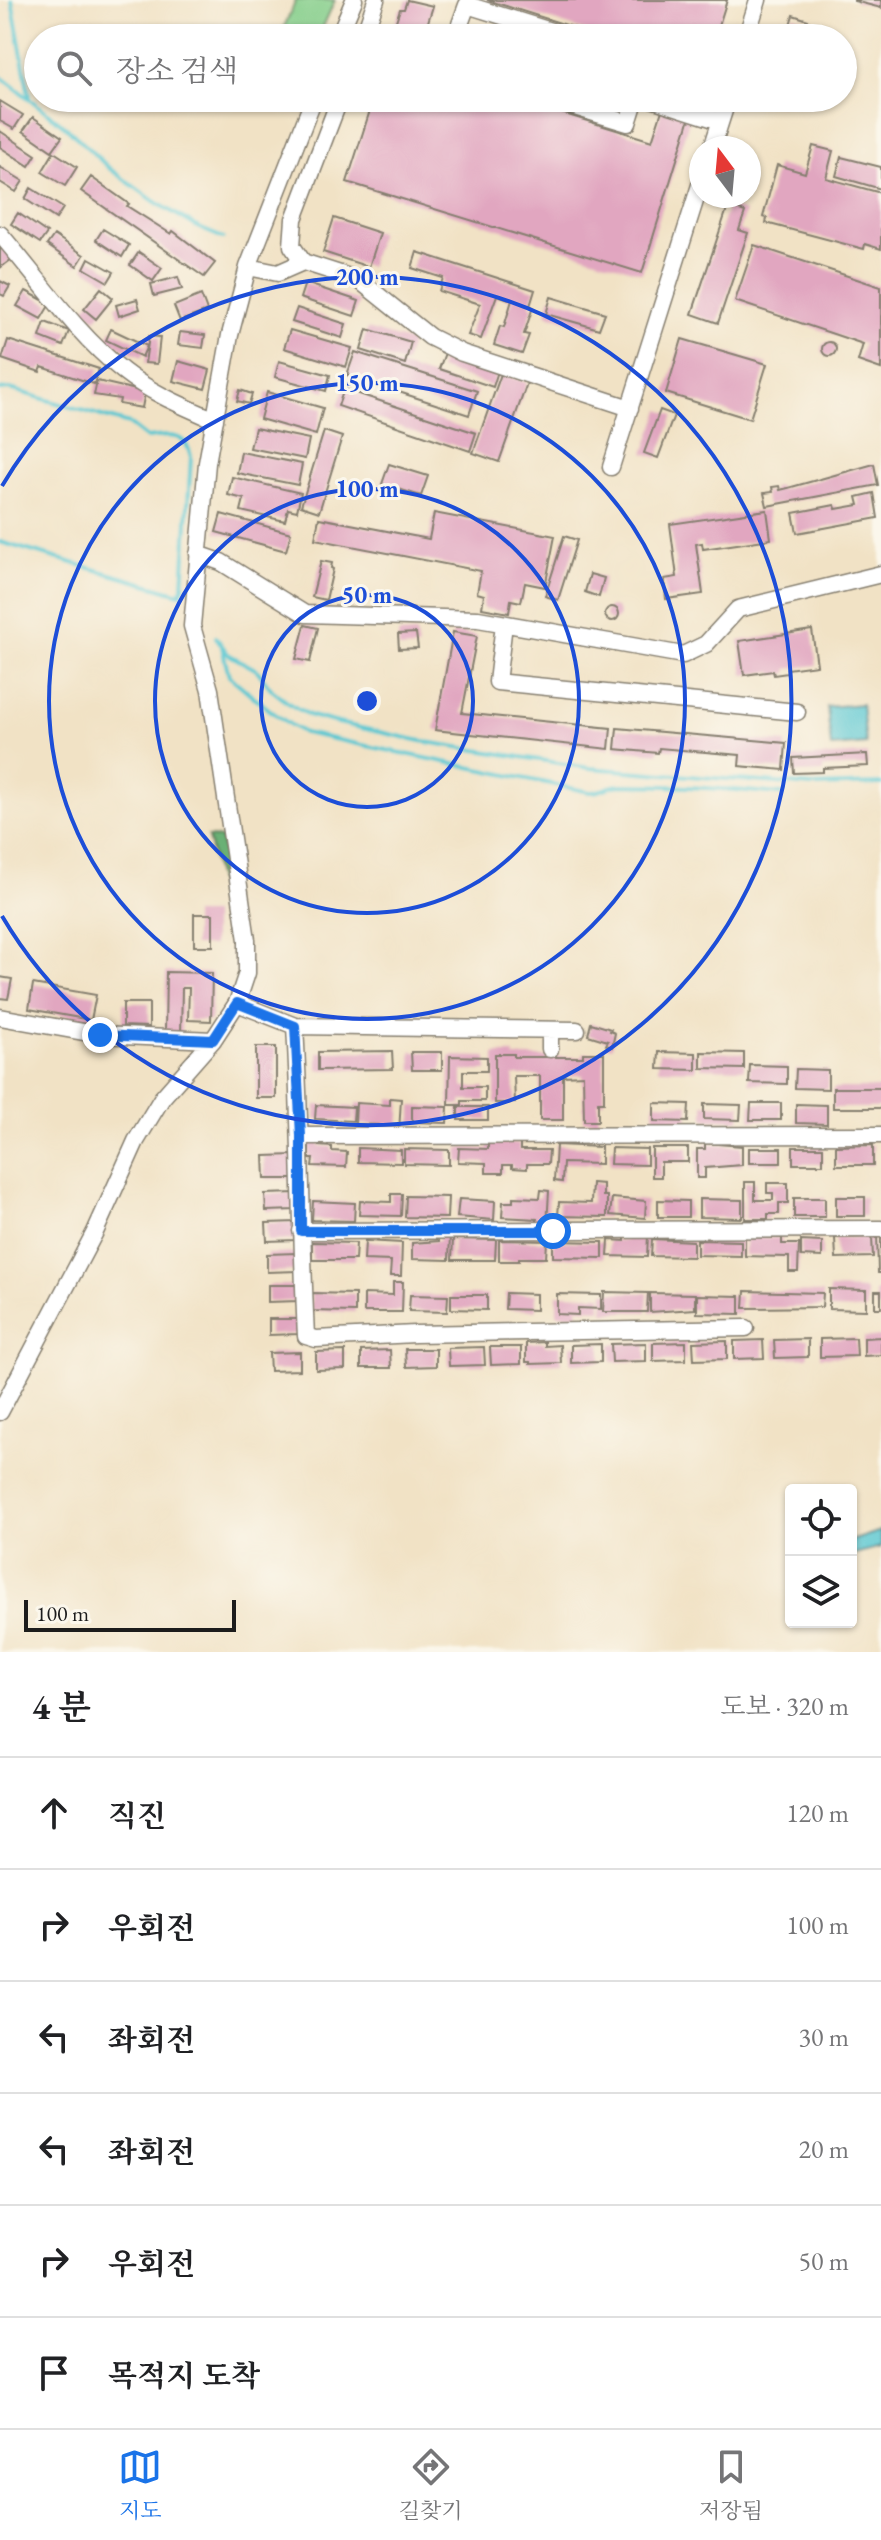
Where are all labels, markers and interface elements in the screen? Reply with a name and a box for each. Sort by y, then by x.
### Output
search box [24,24,857,112]
icon: search [52,46,96,90]
text: 장소 검색 [116,51,238,90]
north arrow [689,136,761,208]
text: 200 m [335,261,399,292]
text: 150 m [335,367,399,398]
text: 100 m [335,473,399,504]
text: 50 m [342,579,392,610]
centre of rings [353,687,381,715]
route end [82,1017,118,1053]
route start [535,1213,571,1249]
map controls [785,1484,857,1628]
button: locate [785,1484,857,1556]
button: layers [785,1556,857,1628]
scale bar [24,1596,236,1632]
text: 100 m [36,1599,89,1628]
text: 4 분 [32,1685,91,1729]
text: 도보 · 320 m [720,1689,849,1723]
icon: ahead [32,1791,76,1835]
text: 직진 [108,1796,166,1835]
text: 120 m [786,1796,849,1830]
icon: right [32,1903,76,1947]
text: 우회전 [108,1908,195,1947]
text: 100 m [786,1908,849,1942]
icon: left [32,2015,76,2059]
text: 좌회전 [108,2020,195,2059]
text: 30 m [799,2020,849,2054]
icon: left [32,2127,76,2171]
text: 좌회전 [108,2132,195,2171]
text: 20 m [799,2132,849,2166]
icon: right [32,2239,76,2283]
text: 우회전 [108,2244,195,2283]
text: 50 m [799,2244,849,2278]
icon: arrive [32,2351,76,2395]
text: 목적지 도착 [108,2356,260,2395]
tab: 지도 [118,2445,162,2525]
tab: 길찾기 [399,2445,462,2525]
tab: 저장됨 [699,2445,763,2525]

